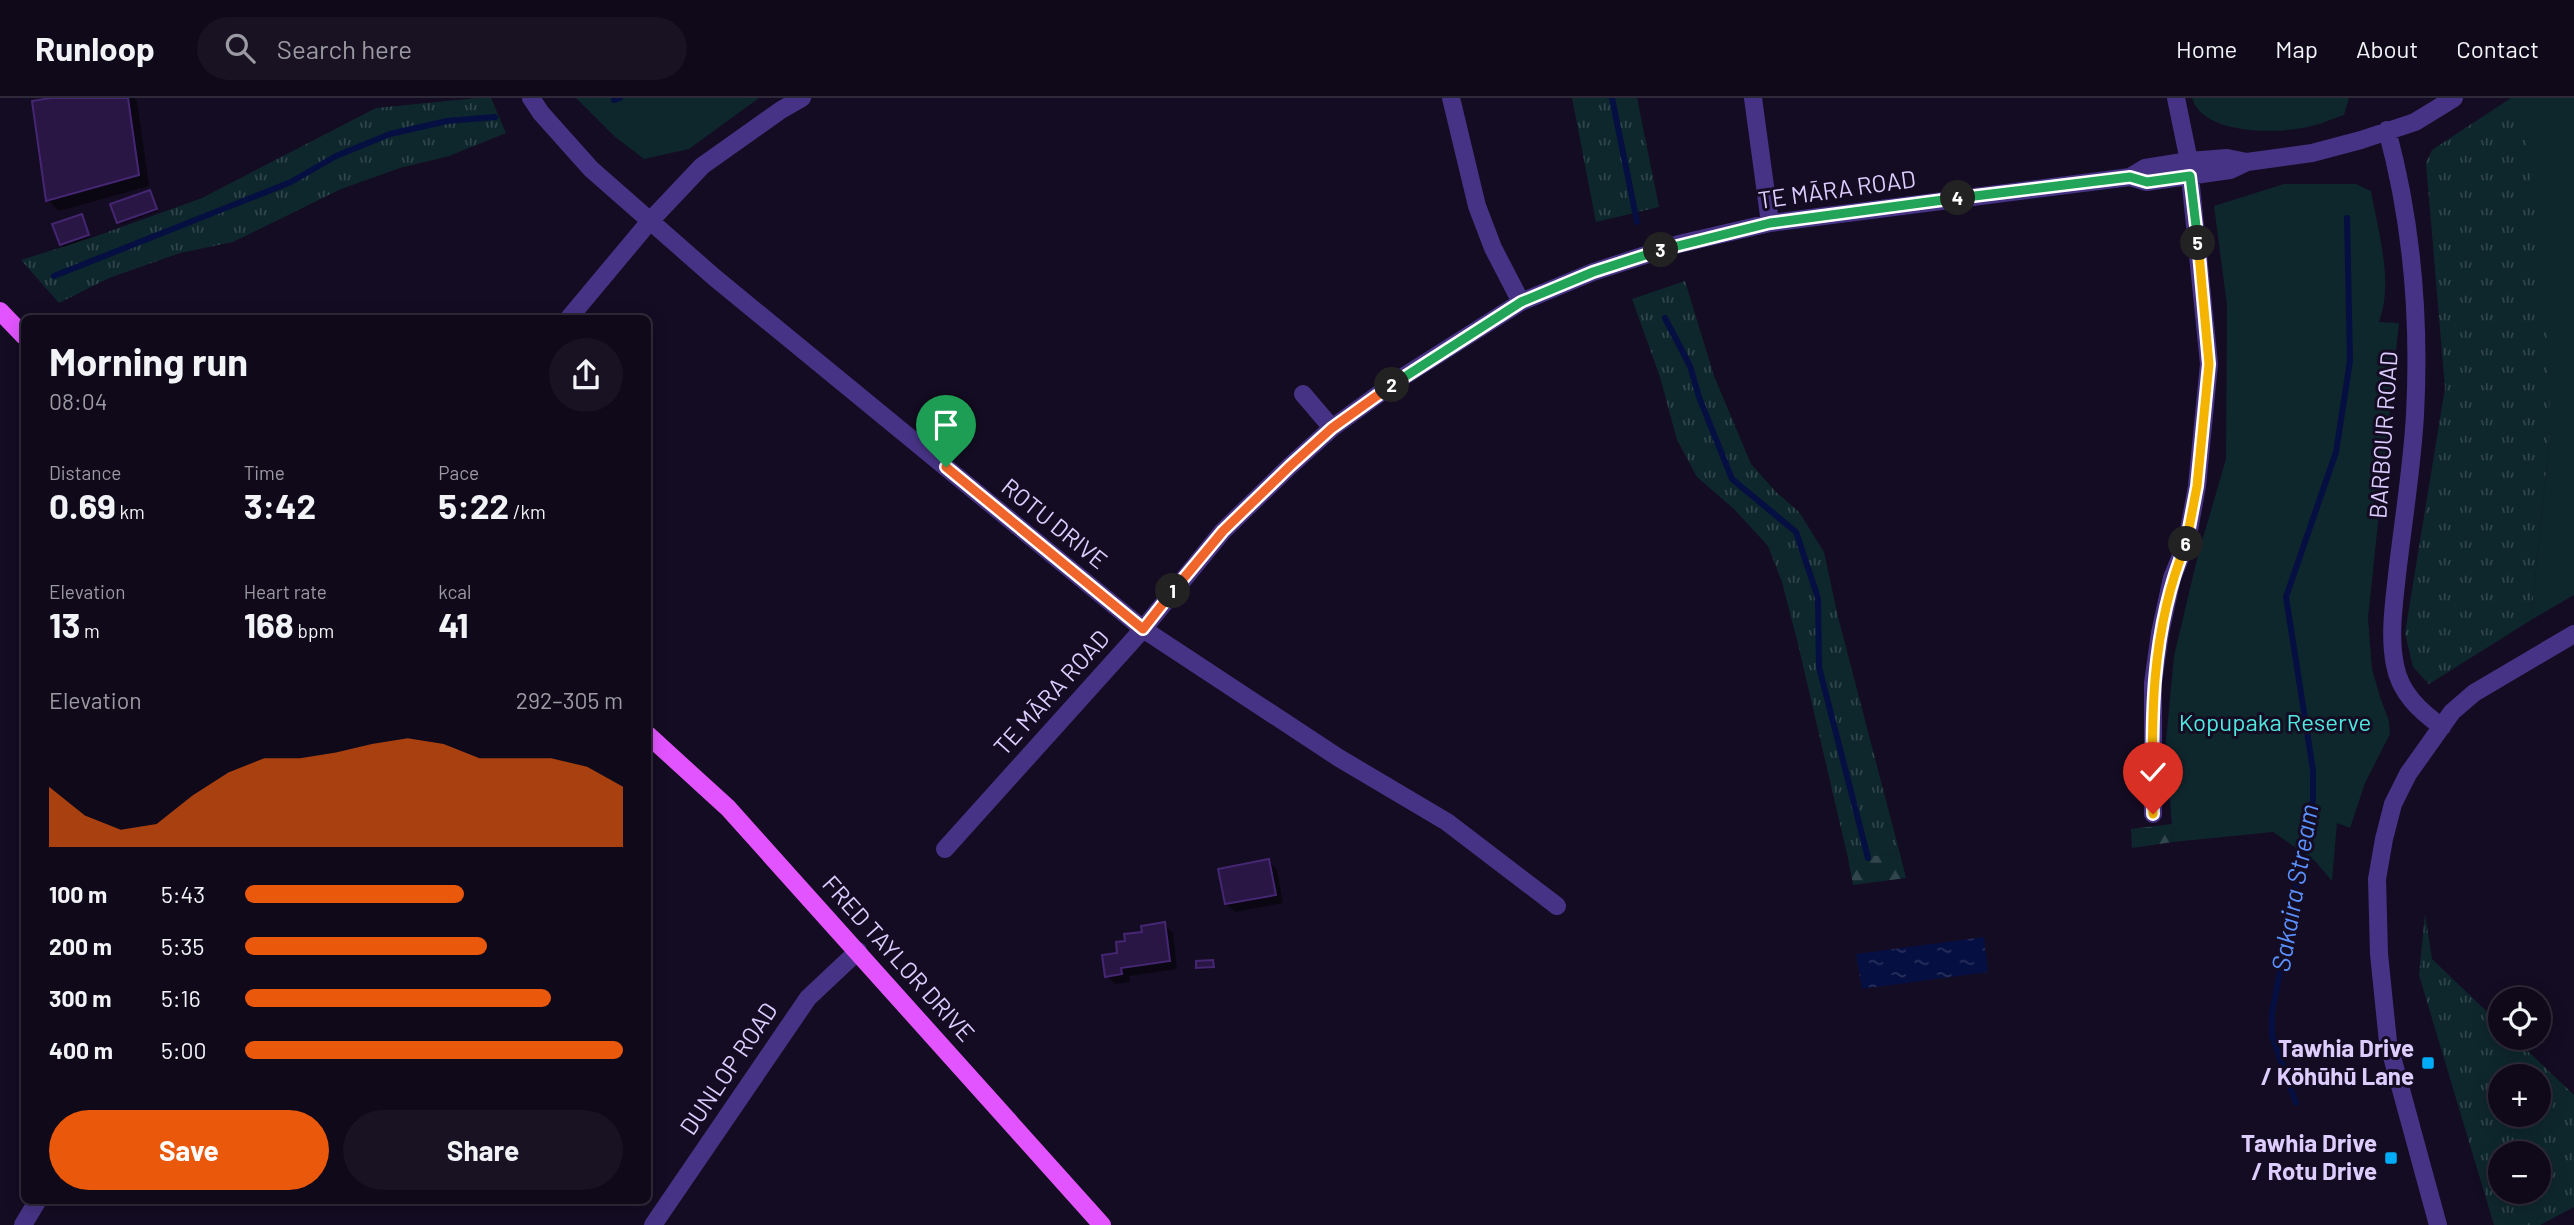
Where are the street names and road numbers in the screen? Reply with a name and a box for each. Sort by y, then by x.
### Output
street label: TE MĀRA ROAD [1756,163,1917,214]
street label: BARBOUR ROAD [2362,350,2403,520]
street label: ROTU DRIVE [996,471,1114,574]
street label: TE MĀRA ROAD [987,623,1115,761]
street label: FRED TAYLOR DRIVE [817,869,981,1047]
street label: DUNLOP ROAD [673,997,783,1140]

